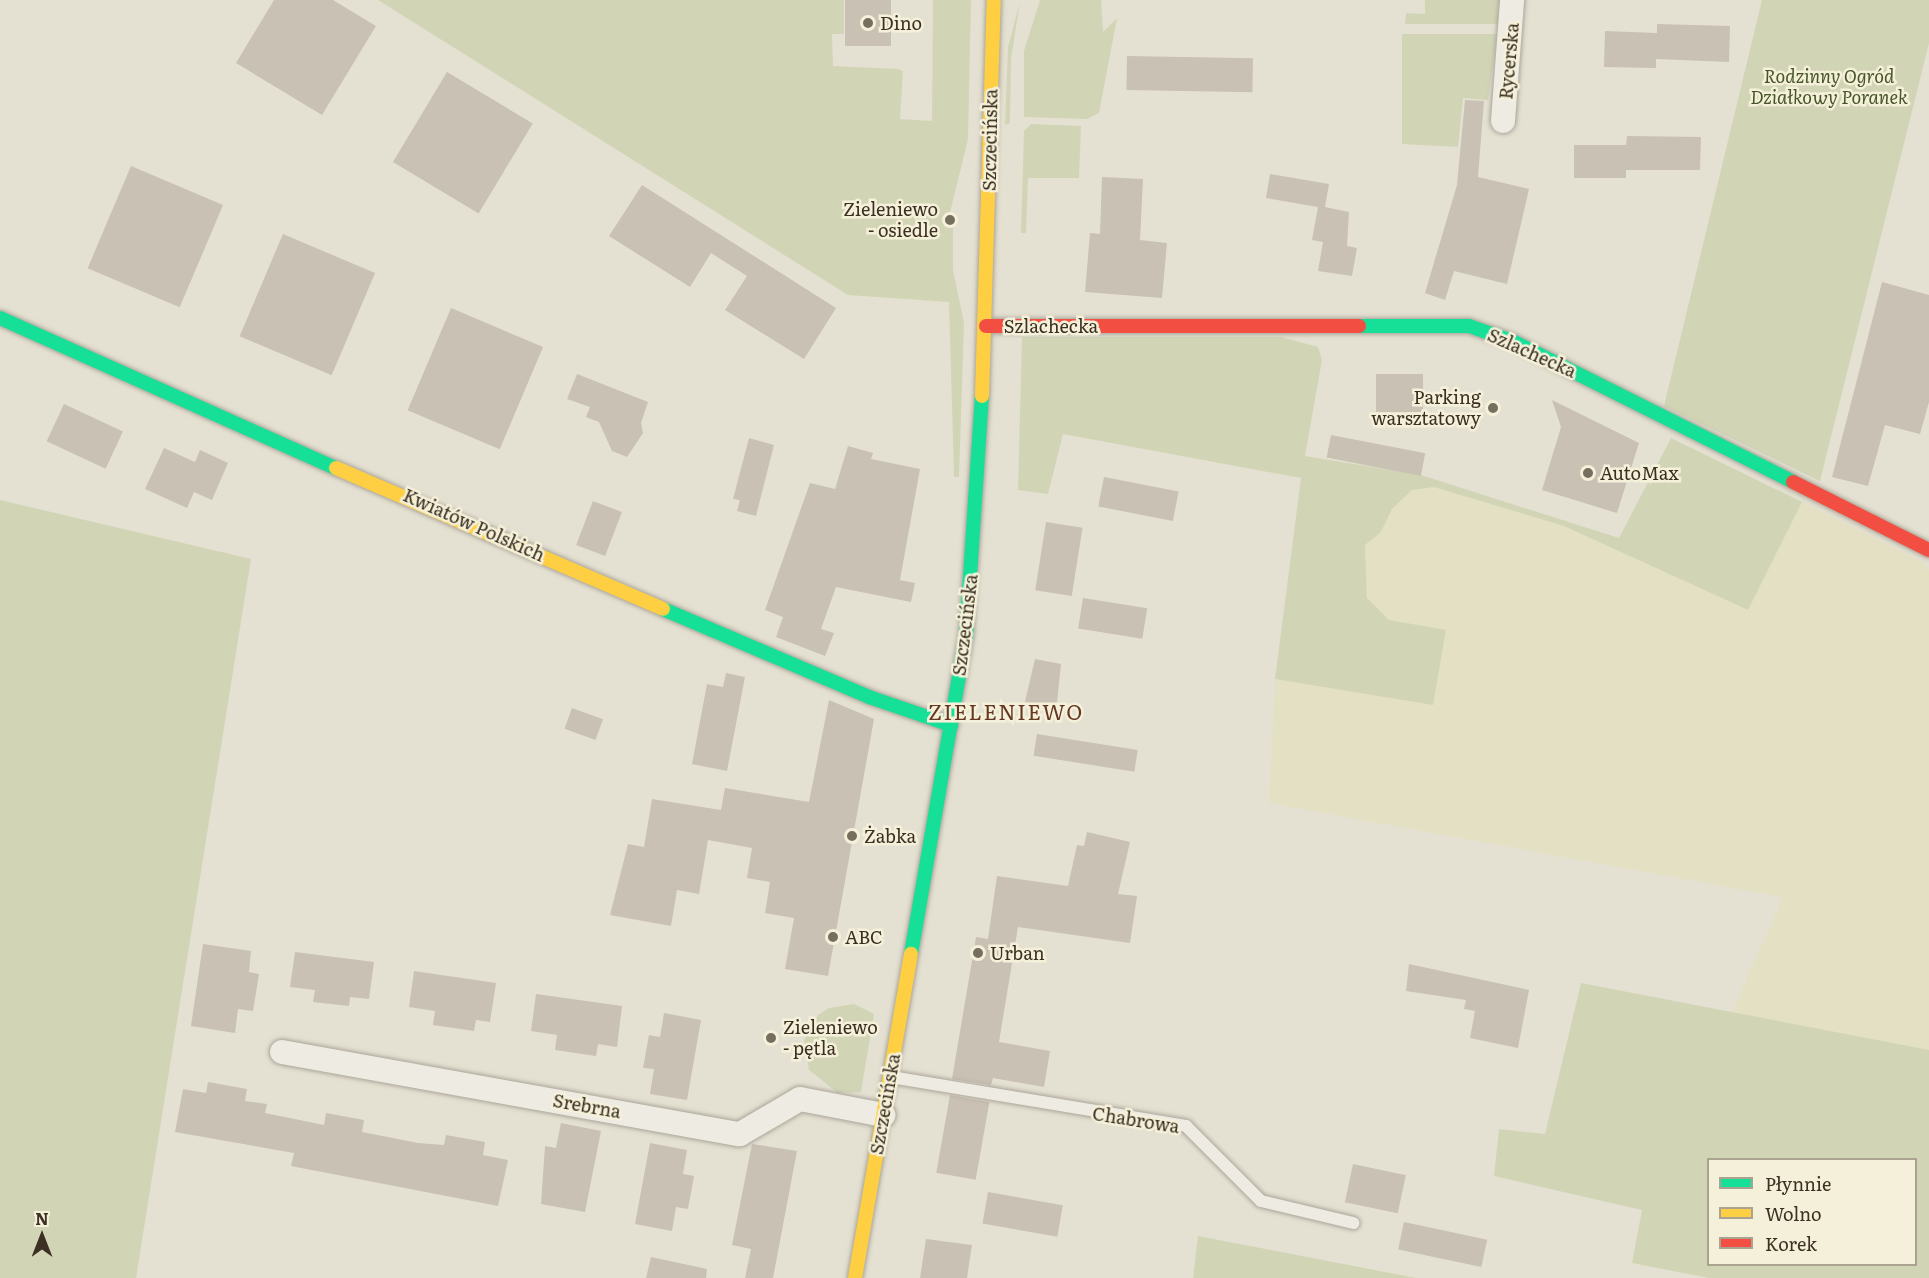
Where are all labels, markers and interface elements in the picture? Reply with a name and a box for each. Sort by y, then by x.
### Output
place label: Dino [880,12,922,34]
marker: Dino [861,16,875,30]
street label: Rycerska [1495,22,1523,100]
park label: Rodzinny Ogród Działkowy Poranek [1750,66,1908,109]
street label: Szczecińska [978,89,1002,191]
place label: Zieleniewo - osiedle [843,199,938,242]
marker: Zieleniewo - osiedle [943,213,957,227]
street label: Szlachecka [1004,315,1098,337]
street label: Szlachecka [1484,324,1580,382]
place label: Parking warsztatowy [1371,387,1481,430]
marker: Parking warsztatowy [1486,401,1500,415]
place label: AutoMax [1600,462,1679,484]
marker: AutoMax [1581,466,1595,480]
street label: Kwiatów Polskich [400,484,548,566]
street label: Szczecińska [948,573,982,677]
district label: ZIELENIEWO [928,698,1084,724]
place label: Żabka [864,825,916,847]
marker: Żabka [845,829,859,843]
place label: ABC [845,926,883,948]
marker: ABC [826,930,840,944]
place label: Urban [990,942,1045,964]
marker: Urban [971,946,985,960]
place label: Zieleniewo - pętla [783,1017,878,1060]
marker: Zieleniewo - pętla [764,1031,778,1045]
street label: Szczecińska [865,1052,905,1156]
street label: Srebrna [551,1089,623,1123]
street label: Chabrowa [1091,1102,1181,1138]
legend [1707,1158,1917,1266]
text: Płynnie [1765,1170,1831,1197]
text: Wolno [1765,1200,1822,1227]
north arrow [12,1206,72,1266]
text: N [35,1206,49,1230]
text: Korek [1765,1230,1817,1257]

